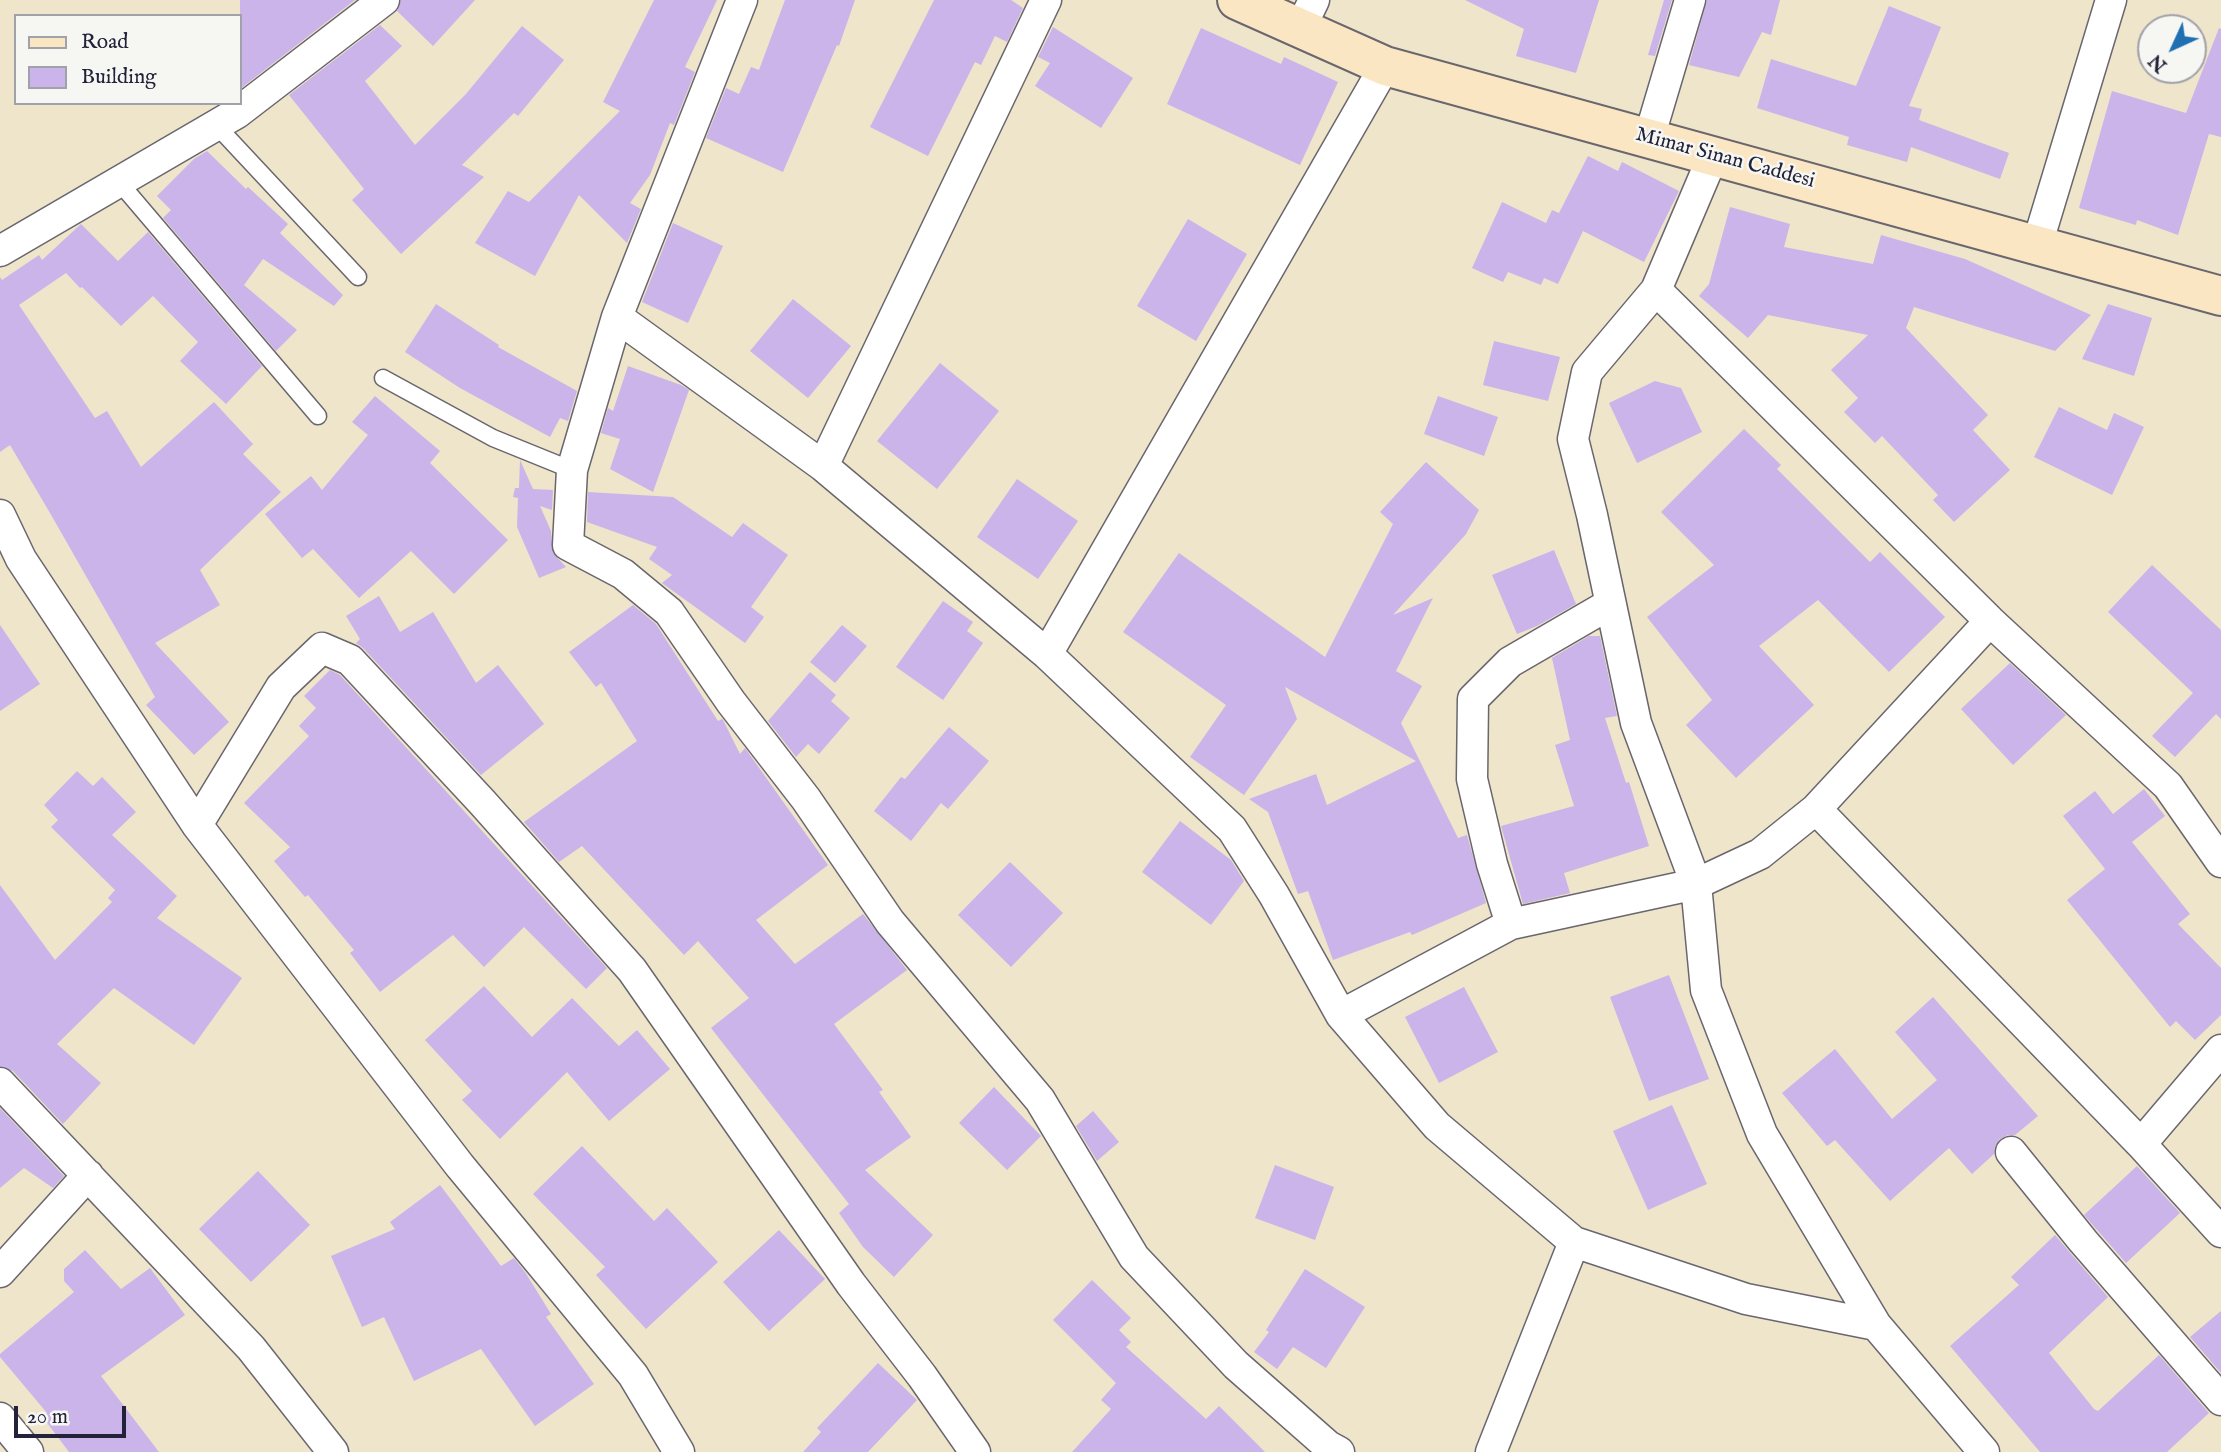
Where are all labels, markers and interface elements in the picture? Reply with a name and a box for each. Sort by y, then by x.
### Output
legend [14,14,242,105]
north arrow [2137,14,2207,84]
text: Road [81,29,128,56]
text: N [2144,48,2173,77]
text: Building [81,64,156,91]
street label: Mimar Sinan Caddesi [1633,123,1817,195]
scale bar [18,1392,130,1436]
text: 20 m [27,1404,68,1431]

